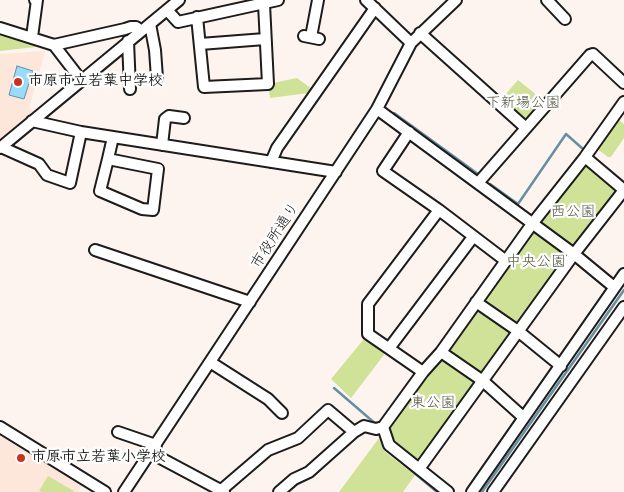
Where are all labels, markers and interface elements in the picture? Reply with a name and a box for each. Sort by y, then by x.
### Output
place label: 市原市立若葉中学校 [28,73,163,91]
marker: 市原市立若葉中学校 [12,76,24,88]
park label: 下新場公園 [486,95,560,113]
street label: 市役所通り [248,200,304,272]
park label: 西公園 [551,204,595,222]
park label: 中央公園 [506,254,566,272]
park label: 東公園 [411,395,455,413]
place label: 市原市立若葉小学校 [31,449,166,467]
marker: 市原市立若葉小学校 [15,452,27,464]

